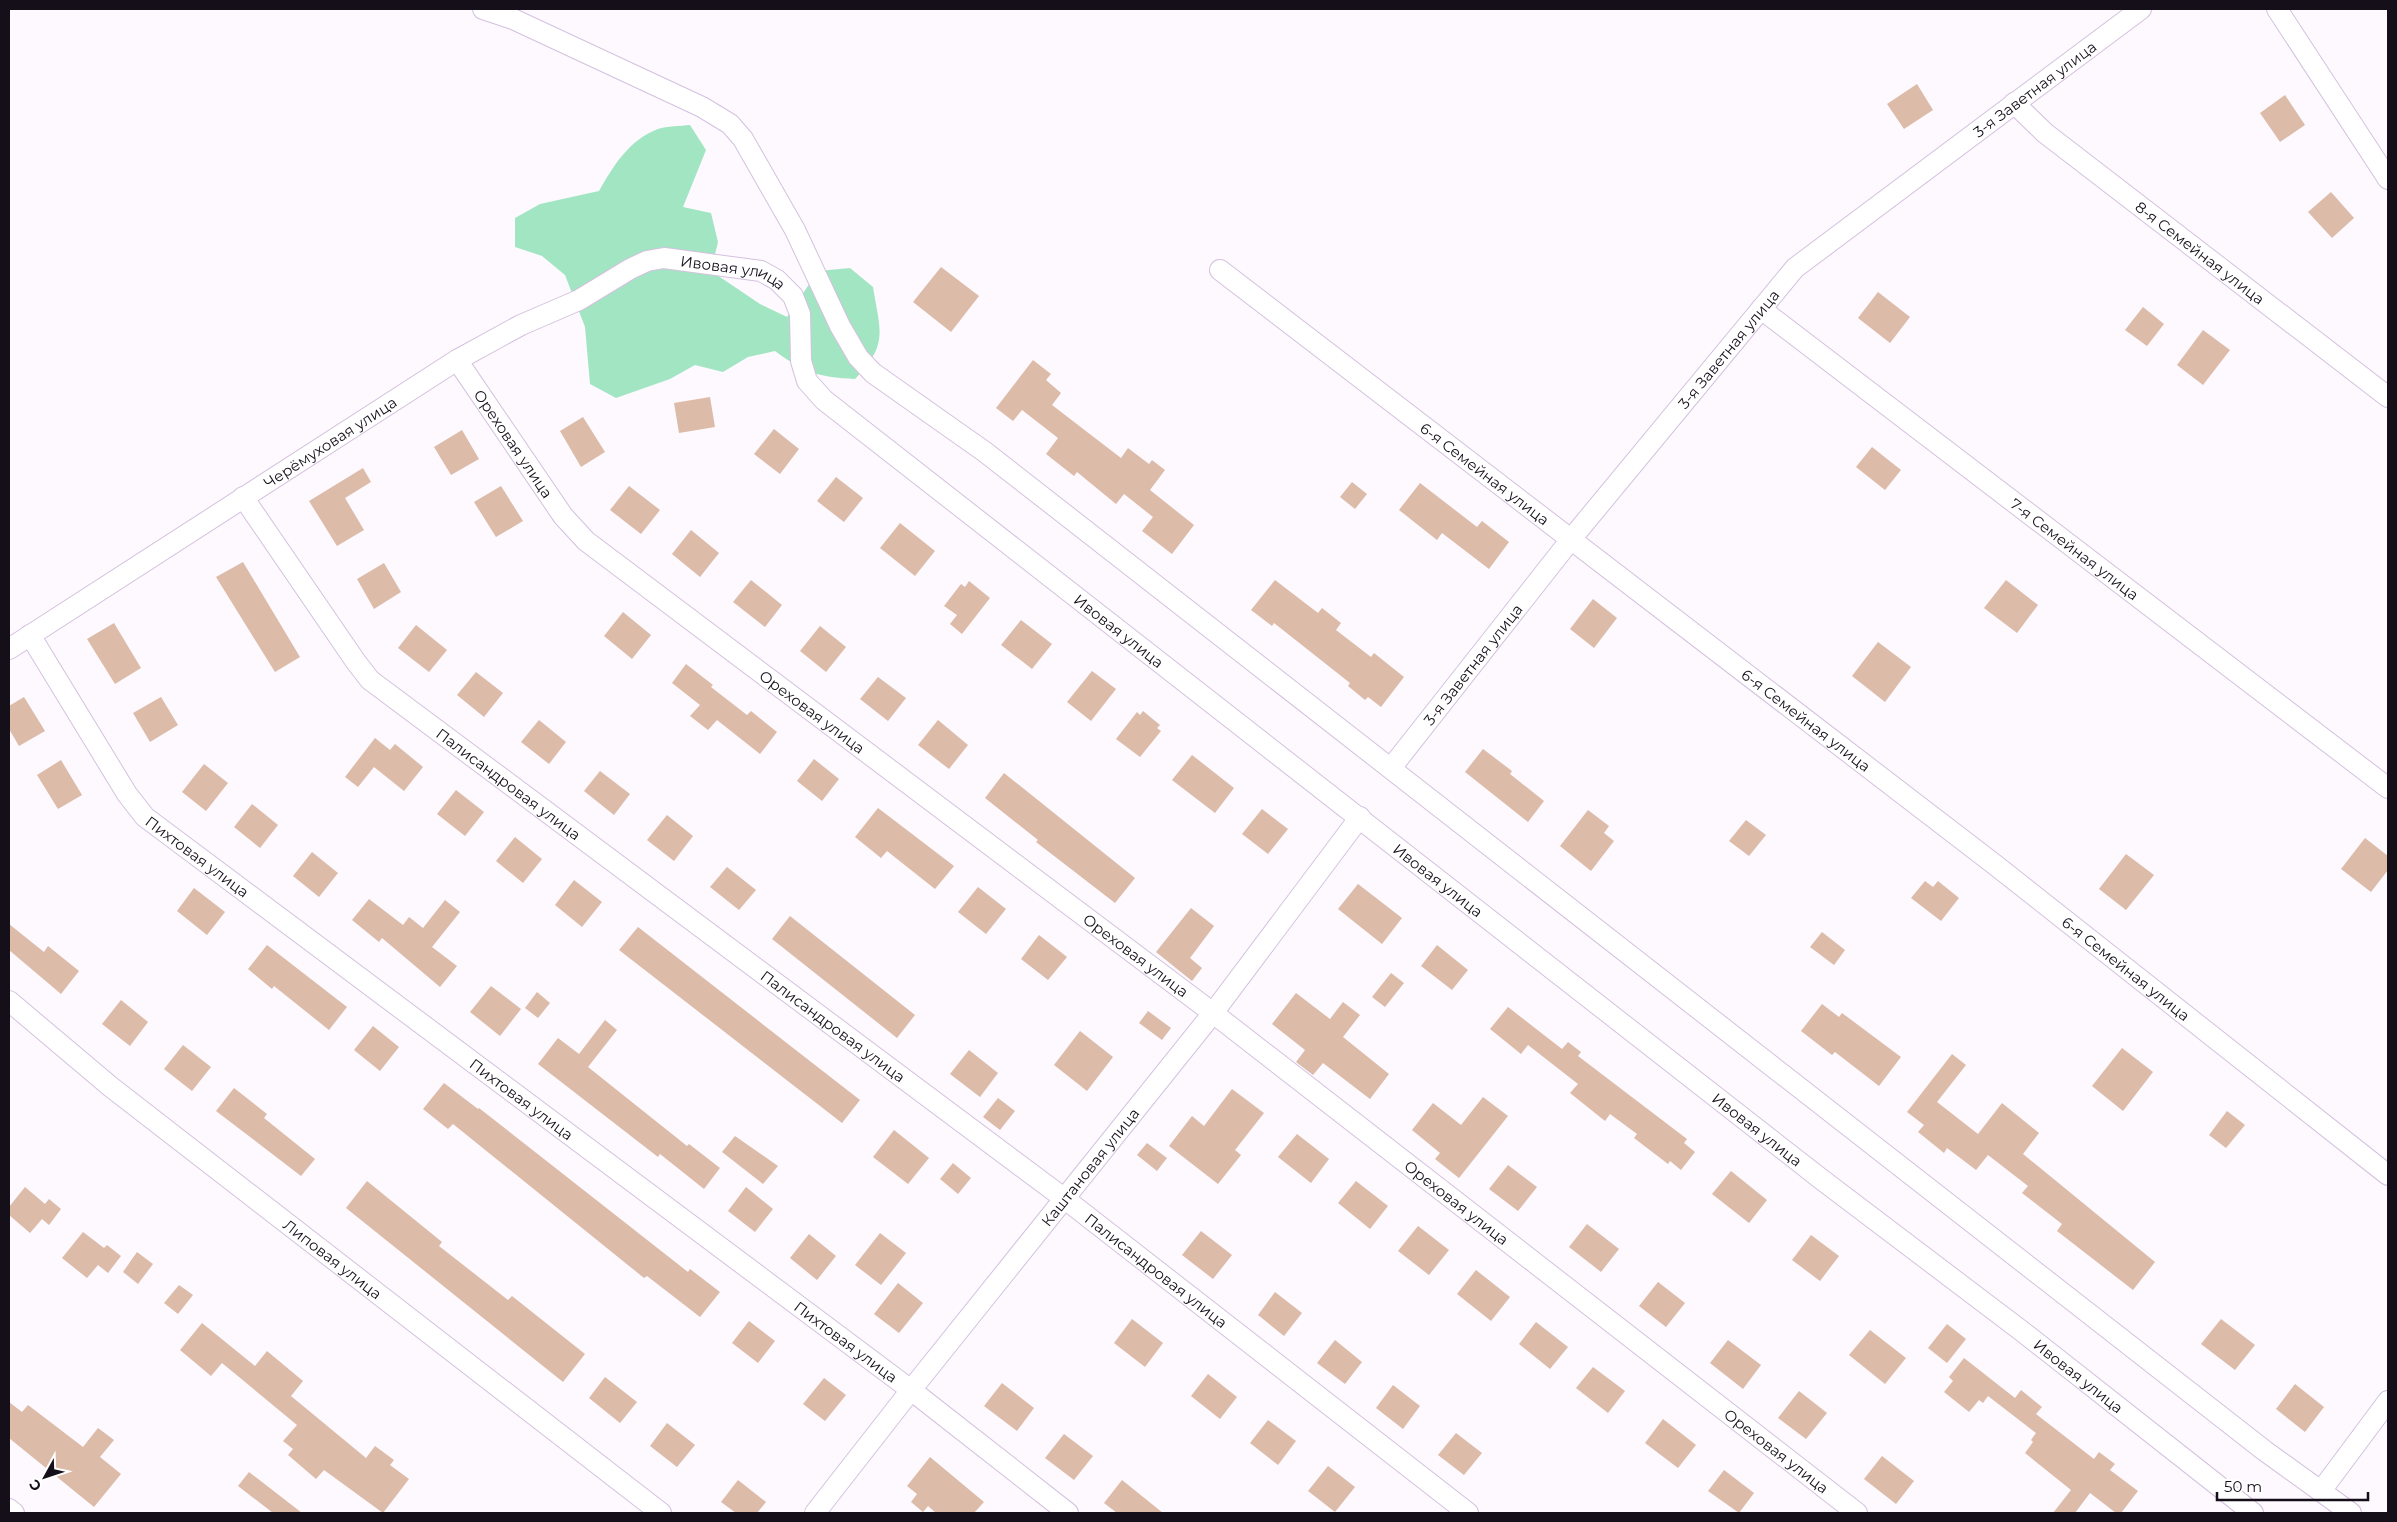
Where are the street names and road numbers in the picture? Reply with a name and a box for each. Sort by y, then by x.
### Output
street label: 3-я Заветная улица [1969,37,2100,141]
street label: 8-я Семейная улица [2132,197,2269,308]
street label: Ивовая улица [679,251,790,293]
street label: 3-я Заветная улица [1673,285,1783,412]
street label: Ореховая улица [470,386,557,501]
street label: Черёмуховая улица [260,392,400,492]
street label: 6-я Семейная улица [1417,418,1553,529]
street label: 7-я Семейная улица [2007,494,2143,604]
street label: Ивовая улица [1070,590,1168,672]
street label: 3-я Заветная улица [1419,600,1526,729]
street label: 6-я Семейная улица [1738,664,1875,775]
street label: Ореховая улица [756,666,869,757]
street label: Палисандровая улица [433,723,585,844]
street label: Пихтовая улица [142,811,253,901]
street label: Ивовая улица [1390,839,1487,921]
street label: Ореховая улица [1080,909,1192,1001]
street label: 6-я Семейная улица [2058,912,2194,1025]
street label: Палисандровая улица [757,966,909,1086]
street label: Пихтовая улица [466,1054,577,1144]
street label: Ивовая улица [1709,1088,1806,1170]
street label: Каштановая улица [1037,1104,1143,1230]
street label: Ореховая улица [1401,1156,1513,1249]
street label: Палисандровая улица [1081,1209,1231,1332]
street label: Липовая улица [280,1215,386,1303]
street label: Пихтовая улица [791,1297,902,1386]
street label: Ивовая улица [2030,1335,2127,1417]
street label: Ореховая улица [1721,1404,1833,1497]

